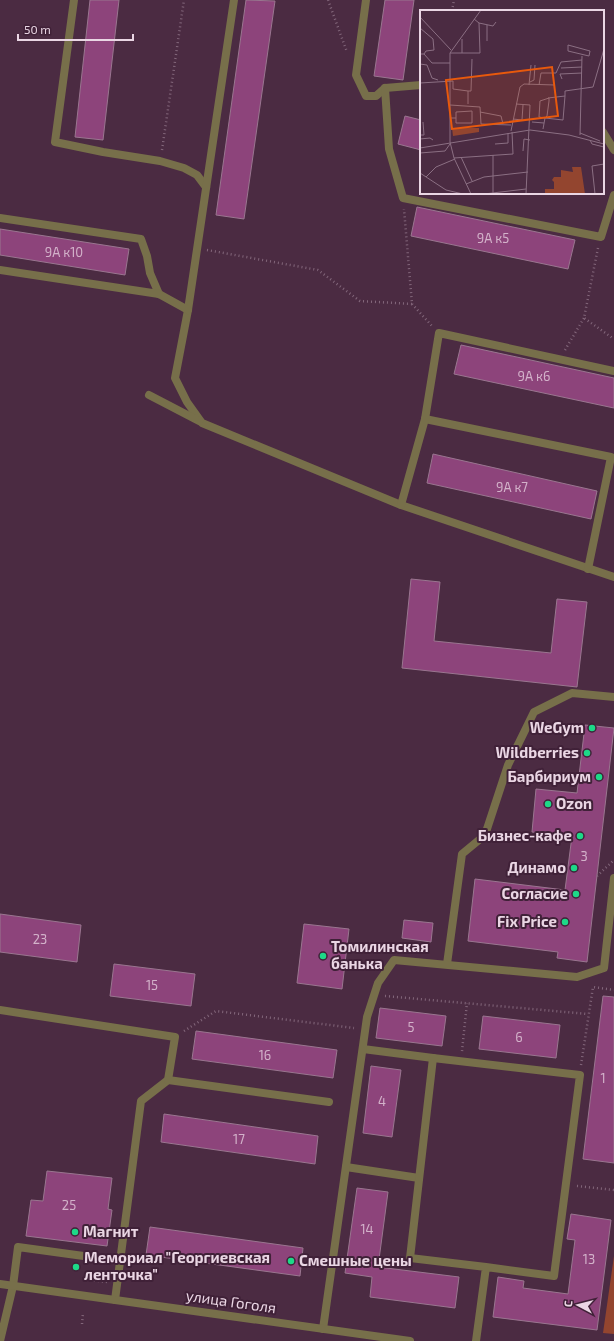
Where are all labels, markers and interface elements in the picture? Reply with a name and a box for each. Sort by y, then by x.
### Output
inset map [420,10,604,194]
scale bar [18,16,133,42]
text: 50 m [24,22,51,36]
house number: 9А к5 [477,230,509,246]
house number: 9А к10 [45,244,83,260]
house number: 9А к6 [518,368,550,384]
house number: 9А к7 [496,479,528,495]
place label: WeGym [530,718,584,737]
marker: WeGym [587,723,597,733]
place label: Wildberries [496,743,579,761]
marker: Wildberries [582,748,592,758]
place label: Барбириум [507,767,591,785]
marker: Барбириум [594,772,604,782]
place label: Ozon [556,794,592,812]
marker: Ozon [543,799,553,809]
place label: Бизнес-кафе [478,826,572,844]
marker: Бизнес-кафе [575,831,585,841]
house number: 3 [580,848,588,864]
place label: Динамо [507,858,566,876]
marker: Динамо [569,863,579,873]
place label: Согласие [501,884,568,902]
marker: Согласие [571,889,581,899]
place label: Fix Price [497,912,557,930]
marker: Fix Price [560,917,570,927]
house number: 23 [33,931,47,947]
place label: Томилинская банька [331,937,429,972]
marker: Томилинская банька [318,951,328,961]
house number: 15 [146,977,158,993]
house number: 5 [408,1019,415,1035]
house number: 6 [515,1029,523,1045]
house number: 16 [259,1047,271,1063]
house number: 1 [600,1070,606,1086]
house number: 4 [378,1093,386,1109]
house number: 17 [233,1131,245,1147]
house number: 25 [62,1197,76,1213]
house number: 14 [360,1221,374,1237]
place label: Магнит [83,1222,139,1240]
marker: Магнит [70,1227,80,1237]
place label: Мемориал "Георгиевская ленточка" [84,1248,270,1283]
place label: Смешные цены [299,1251,412,1269]
house number: 13 [583,1251,595,1267]
marker: Смешные цены [286,1256,296,1266]
marker: Мемориал "Георгиевская ленточка" [71,1262,81,1272]
north arrow [558,1285,598,1325]
street label: улица Гоголя [185,1286,277,1317]
text: С [561,1299,574,1308]

